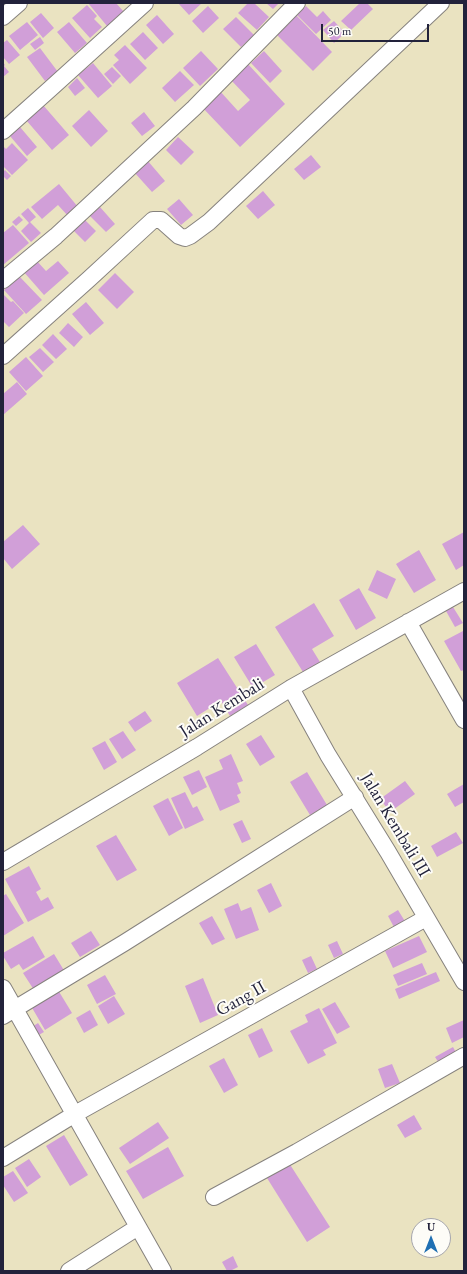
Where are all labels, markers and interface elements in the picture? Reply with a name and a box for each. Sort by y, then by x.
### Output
scale bar [323,16,431,42]
text: 50 m [328,23,351,39]
street label: Jalan Kembali [176,673,268,743]
street label: Jalan Kembali III [355,769,435,881]
street label: Gang II [212,977,270,1021]
north arrow [411,1218,451,1258]
text: U [427,1220,435,1234]

